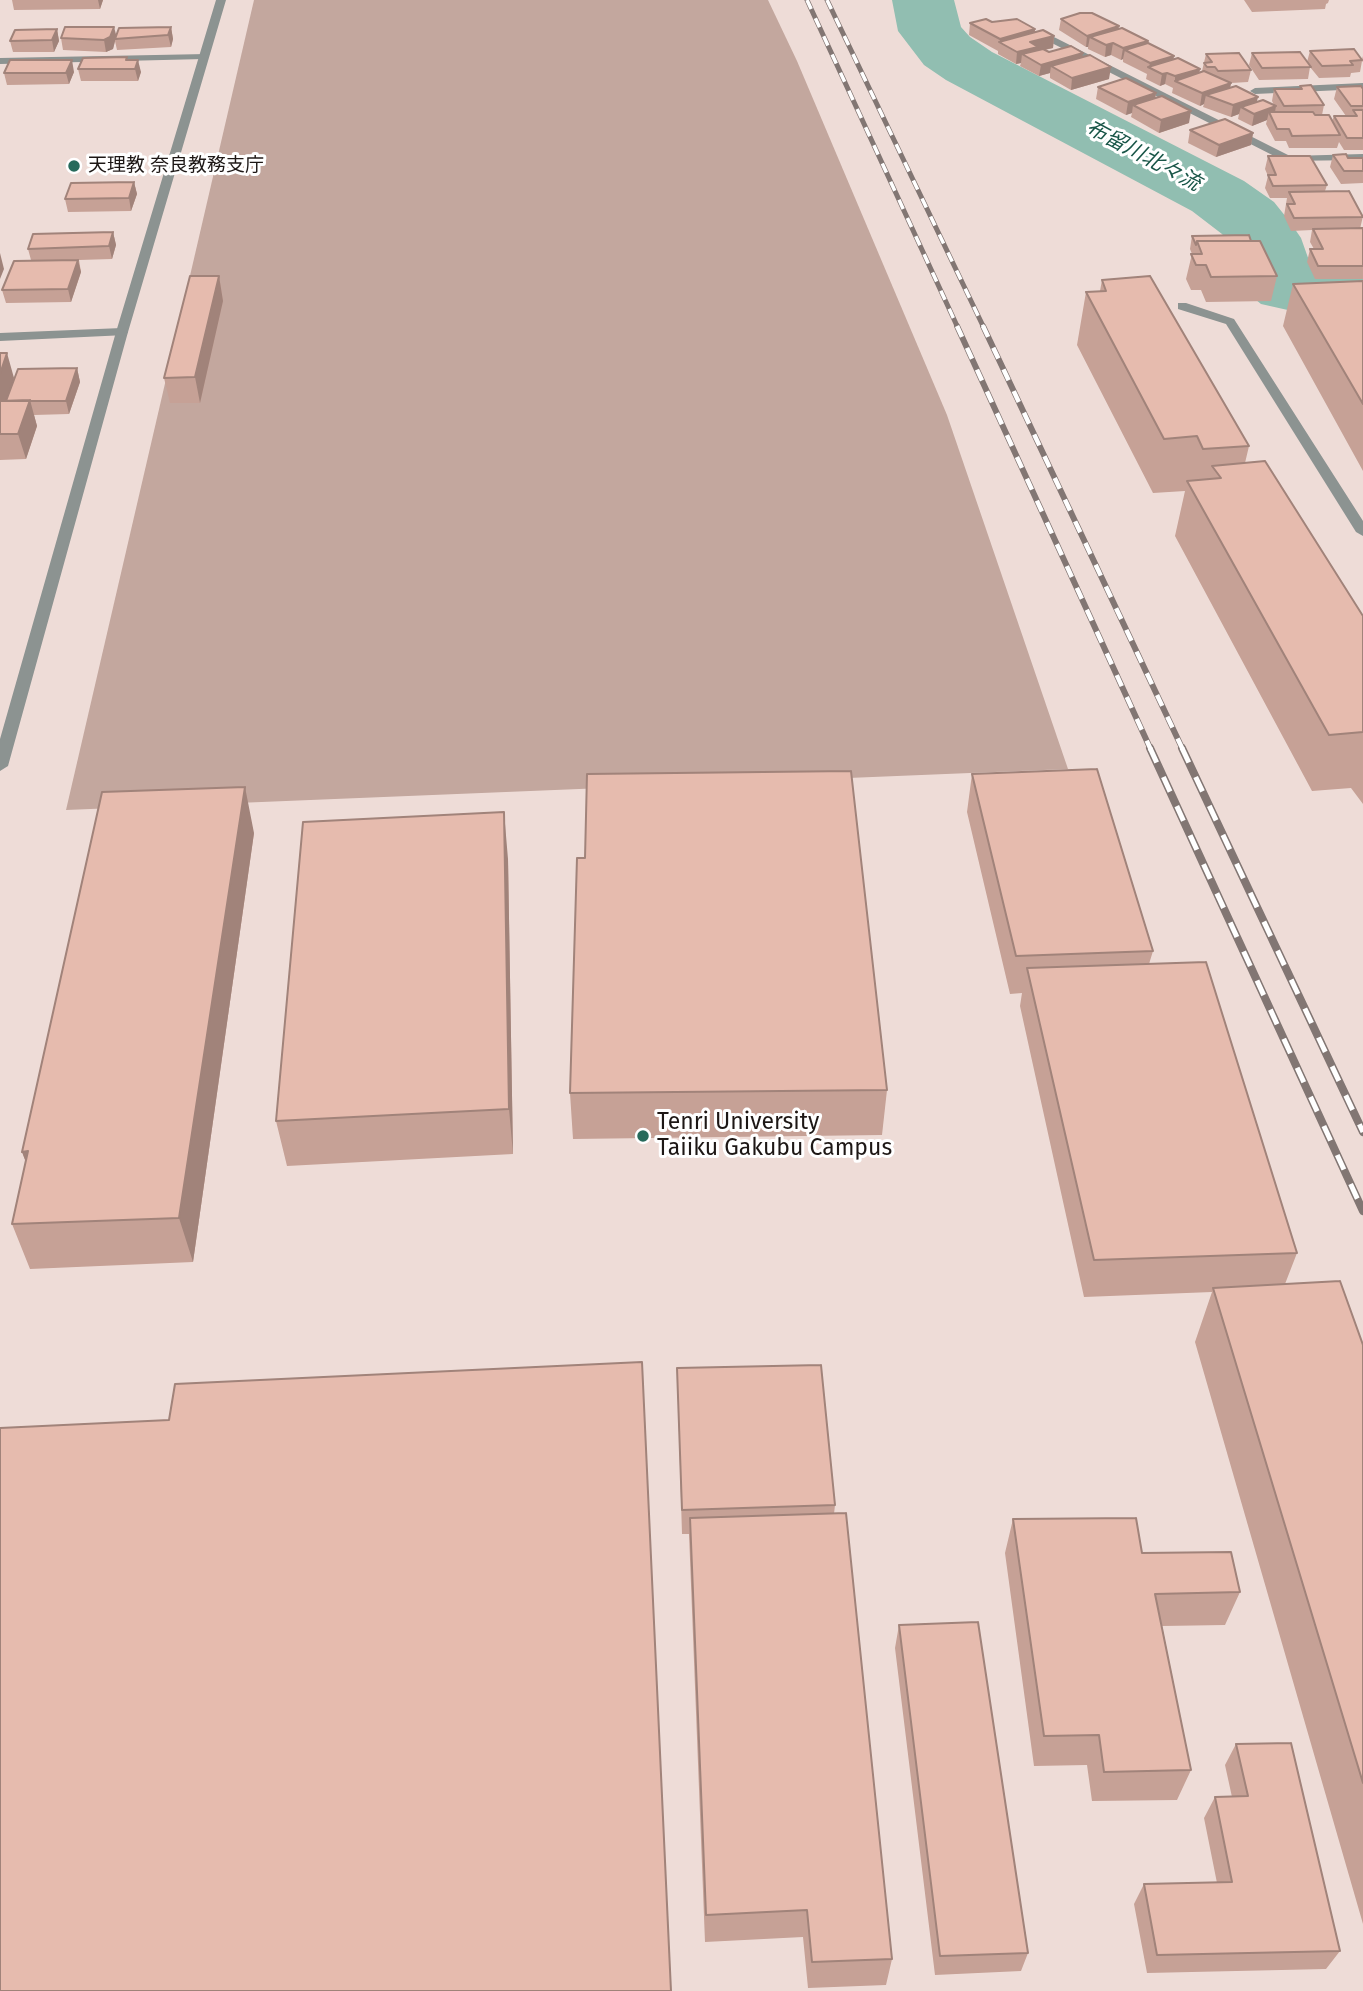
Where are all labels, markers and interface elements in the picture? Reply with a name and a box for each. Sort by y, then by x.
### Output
water label: 布留川北々流 [1081,115,1205,197]
place label: 天理教 奈良教務支庁 [88,155,264,177]
marker: 天理教 奈良教務支庁 [66,158,82,174]
place label: Tenri University Taiiku Gakubu Campus [657,1109,892,1163]
marker: Tenri University Taiiku Gakubu Campus [635,1128,651,1144]

